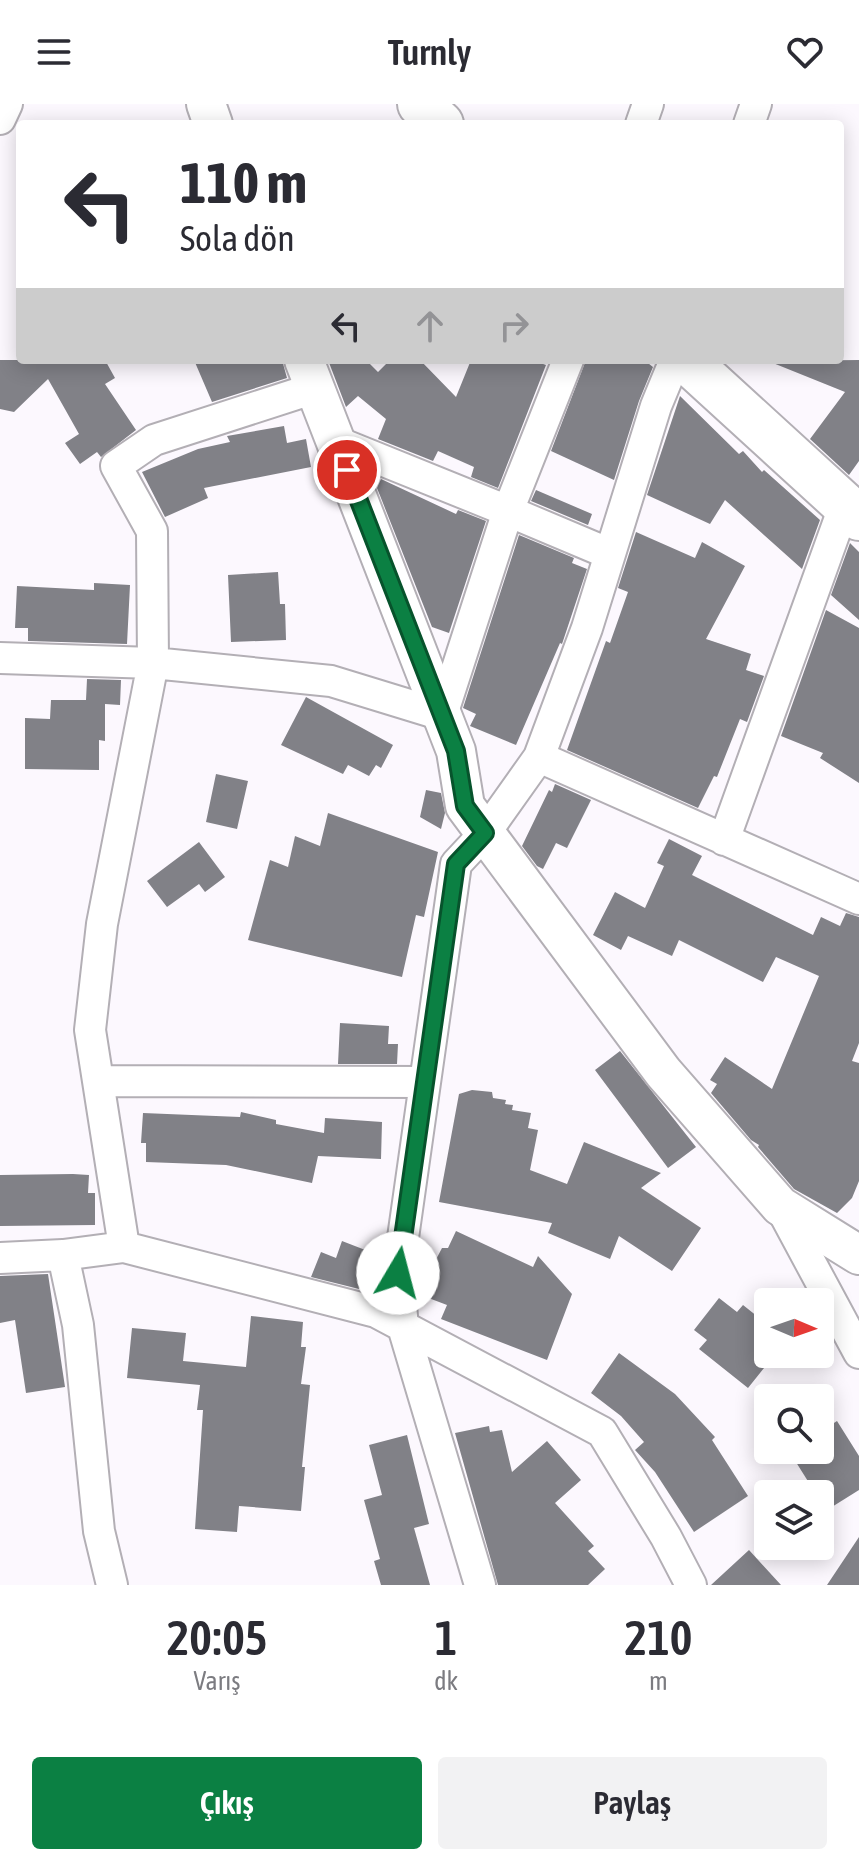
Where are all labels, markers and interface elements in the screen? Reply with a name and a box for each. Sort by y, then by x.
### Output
icon: menu [32,30,76,74]
icon: heart [783,30,827,74]
text: Turnly [388,31,471,73]
text: 110 m [180,151,307,215]
icon: left [48,152,152,256]
text: Sola dön [180,217,295,259]
icon: left [324,304,368,348]
icon: ahead [408,304,452,348]
icon: right [492,304,536,348]
pin [313,436,381,504]
icon: arrive [325,448,369,492]
position arrow [356,1231,440,1315]
north arrow [754,1288,834,1368]
map controls [754,1288,834,1560]
button: search [754,1384,834,1464]
button: layers [754,1480,834,1560]
text: 20:05 [167,1610,267,1665]
text: 1 [435,1610,457,1665]
text: 210 [625,1610,692,1665]
text: Varış [194,1666,241,1696]
text: dk [434,1666,458,1696]
text: m [649,1666,668,1696]
button: Çıkış [32,1757,422,1849]
button: Paylaş [438,1757,827,1849]

